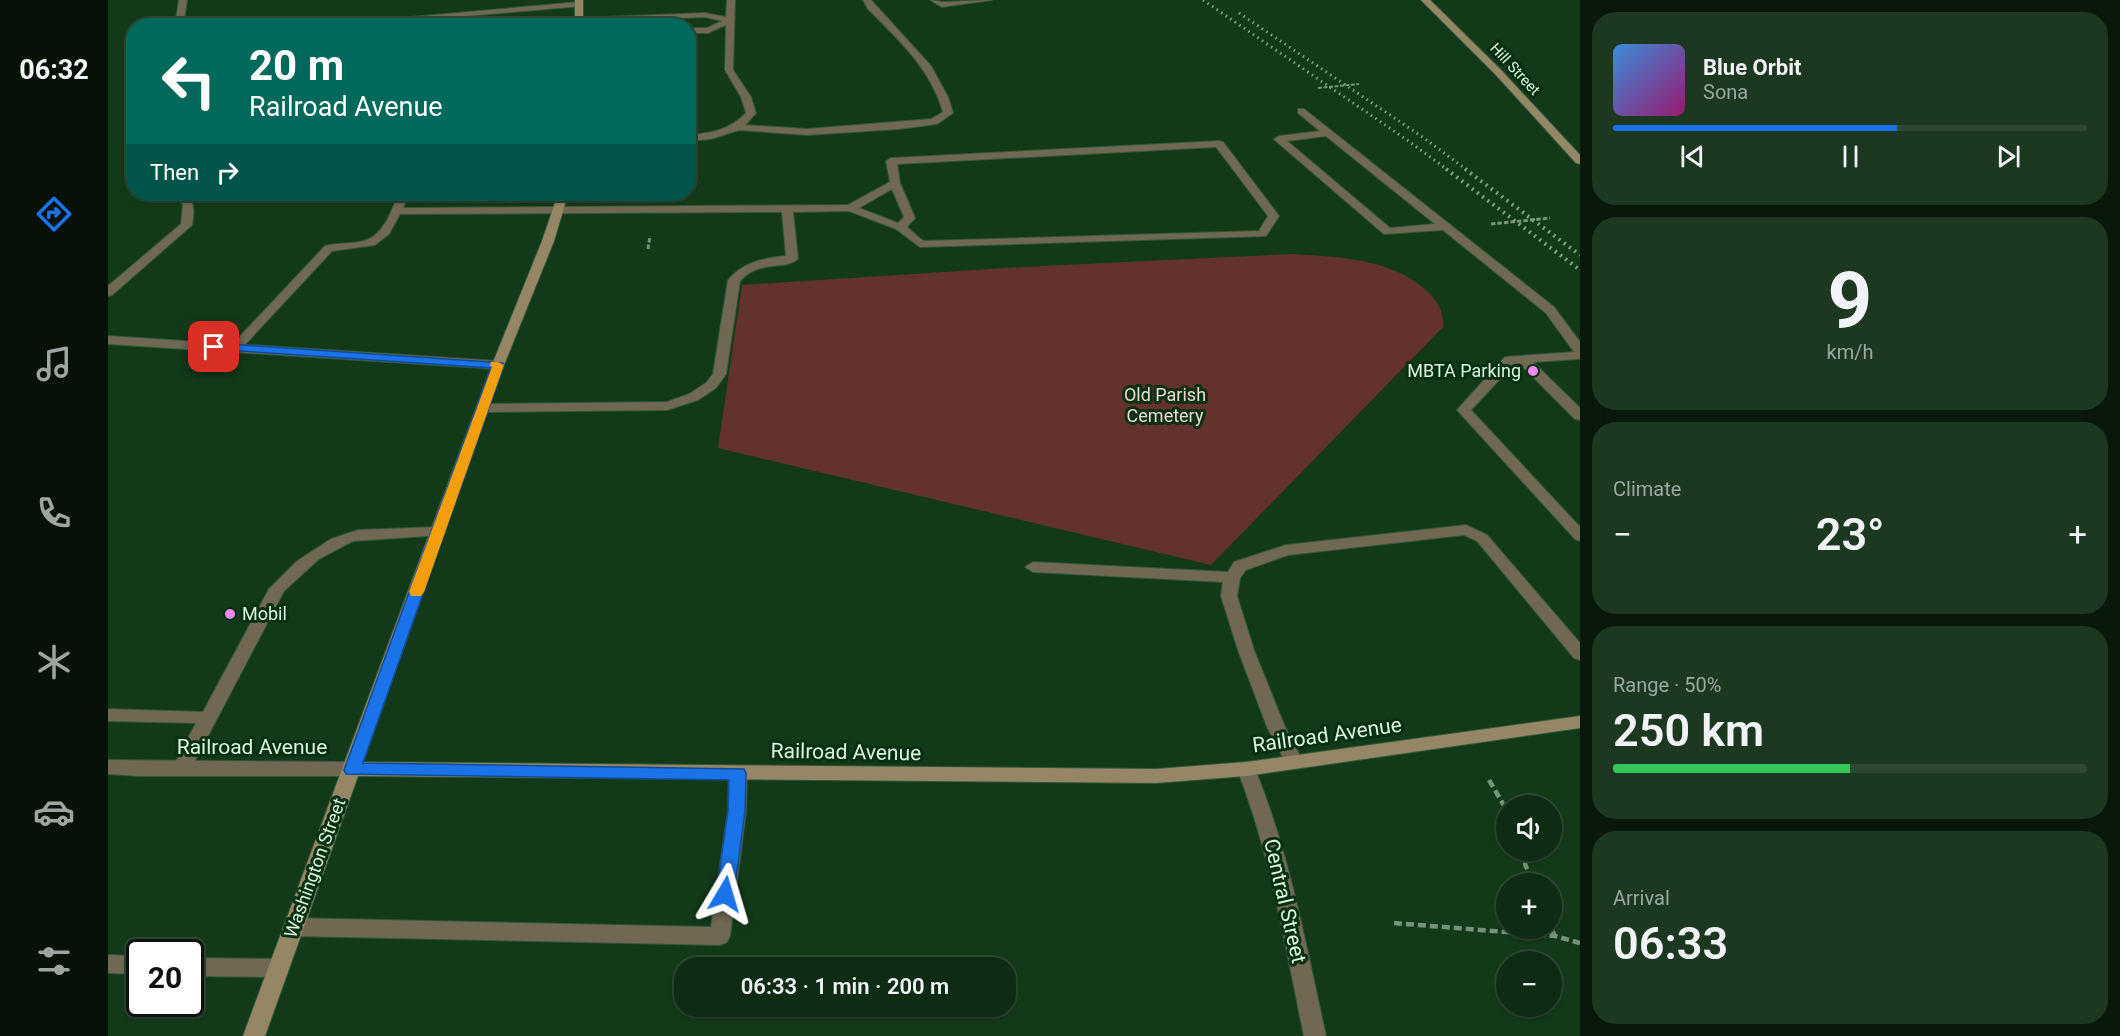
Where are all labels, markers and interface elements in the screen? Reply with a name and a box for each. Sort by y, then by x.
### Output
street label: Hill Street [1486,39,1544,99]
text: 20 m [249,41,344,90]
icon: left [150,42,228,120]
text: 06:32 [19,54,89,86]
text: Blue Orbit [1703,55,1801,80]
text: Sona [1703,80,1748,104]
text: Railroad Avenue [249,91,443,123]
icon: previous [1676,140,1709,173]
icon: pause [1834,140,1867,173]
icon: next [1992,140,2025,173]
icon: right [211,156,244,189]
text: Then [150,160,199,185]
icon: directions [33,193,75,235]
text: 9 [1828,255,1872,346]
pin [188,321,239,372]
icon: arrive [197,330,230,363]
text: km/h [1827,340,1873,364]
icon: music [33,343,75,385]
place label: MBTA Parking [1407,360,1521,381]
marker: MBTA Parking [1526,364,1540,378]
park label: Old Parish Cemetery [1124,384,1206,426]
text: Climate [1613,477,1681,501]
icon: phone [33,492,75,534]
text: 23° [1816,508,1884,561]
text: − [1613,515,1632,554]
text: + [2068,515,2087,554]
place label: Mobil [242,603,287,624]
marker: Mobil [223,607,237,621]
icon: climate [33,641,75,683]
text: Range · 50% [1613,673,1721,697]
text: 250 km [1613,704,1764,757]
street label: Railroad Avenue [1251,713,1403,757]
street label: Railroad Avenue [177,735,327,759]
street label: Railroad Avenue [770,739,922,765]
icon: car [33,791,75,833]
street label: Washington Street [280,795,350,940]
map controls [1496,795,1562,1017]
button: sound [1496,795,1562,861]
street label: Central Street [1259,836,1311,966]
position arrow [693,862,757,926]
button: + [1496,873,1562,939]
text: Arrival [1613,886,1670,910]
text: 06:33 [1613,917,1728,970]
speed limit sign: 20 [126,939,204,1017]
icon: filters [33,940,75,982]
button: − [1496,951,1562,1017]
text: 06:33 · 1 min · 200 m [741,974,949,999]

